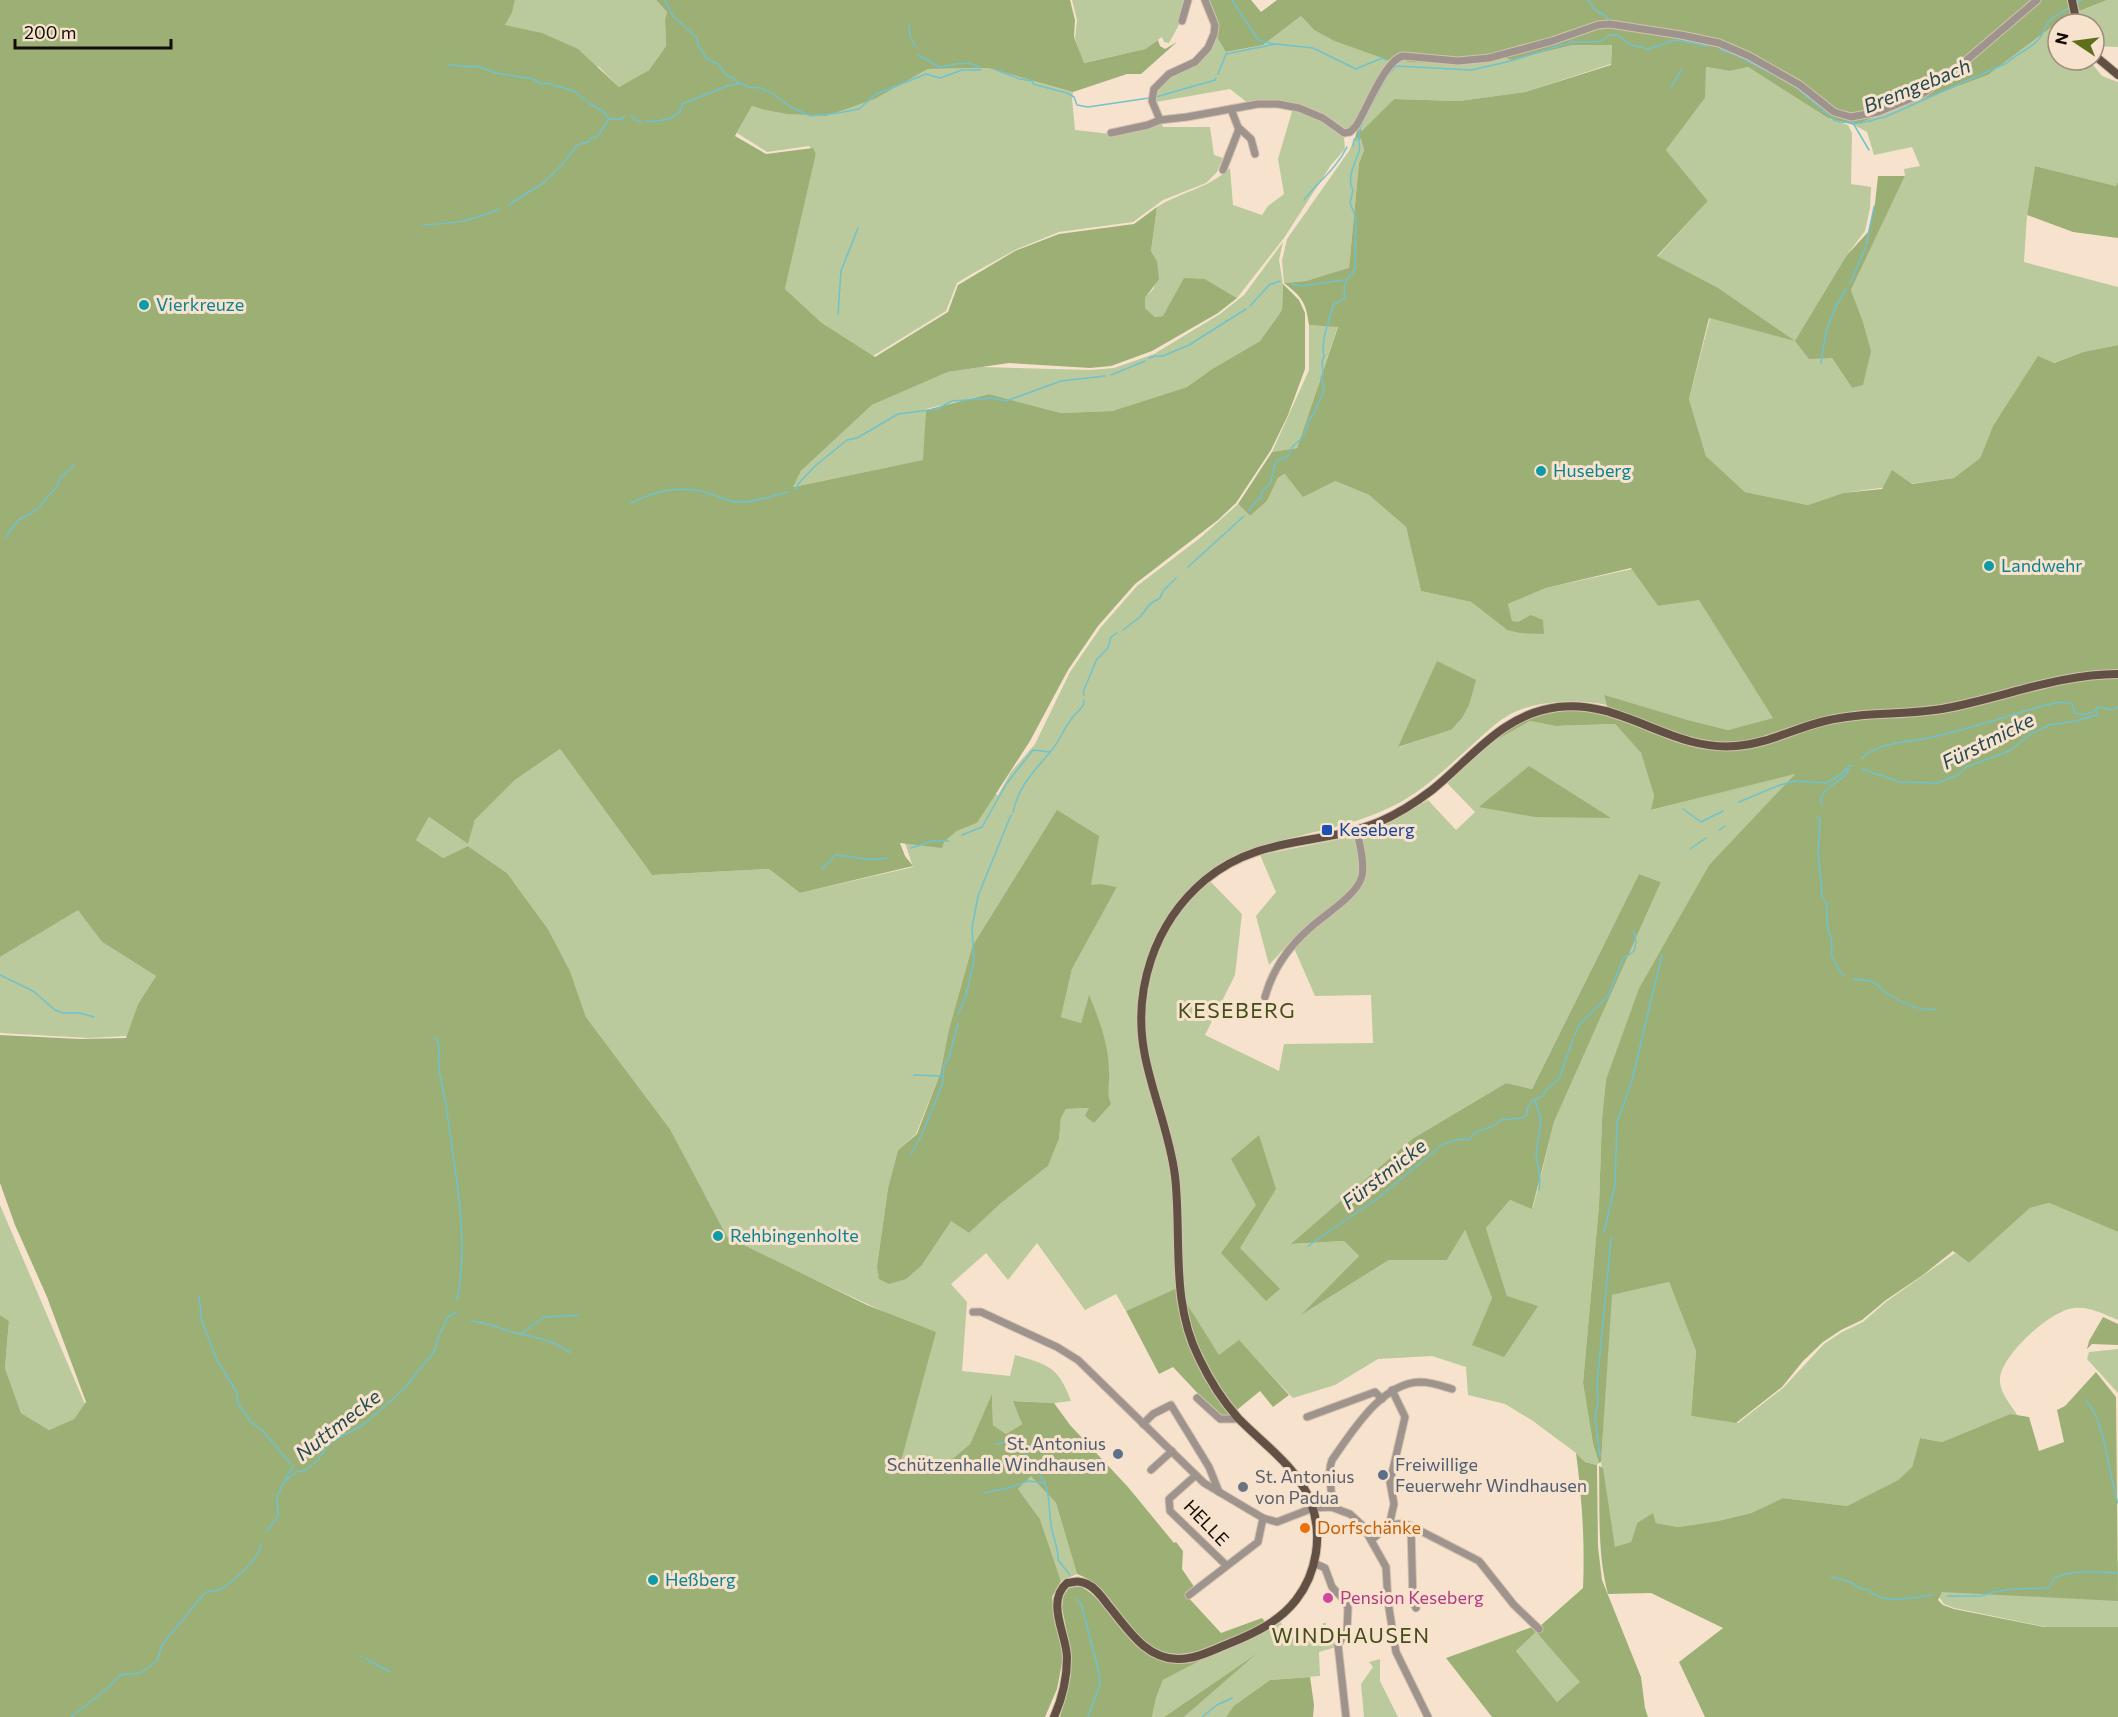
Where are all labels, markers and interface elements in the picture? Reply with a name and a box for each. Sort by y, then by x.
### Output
scale bar [15,12,171,50]
north arrow [2046,12,2106,72]
text: 200 m [24,21,77,43]
text: N [2050,31,2072,46]
water label: Bremgebach [1860,53,1974,117]
place label: Vierkreuze [156,293,244,315]
marker: Vierkreuze [137,298,151,312]
place label: Huseberg [1553,459,1632,481]
marker: Huseberg [1534,464,1548,478]
place label: Landwehr [2001,554,2083,576]
marker: Landwehr [1982,559,1996,573]
water label: Fürstmicke [1937,706,2038,774]
place label: Keseberg [1339,818,1415,840]
marker: Keseberg [1320,823,1334,837]
district label: KESEBERG [1178,997,1296,1022]
water label: Fürstmicke [1336,1132,1431,1214]
place label: Rehbingenholte [730,1224,859,1246]
marker: Rehbingenholte [711,1229,725,1243]
water label: Nuttmecke [290,1383,385,1465]
place label: St. Antonius Schützenhalle Windhausen [887,1432,1106,1475]
marker: St. Antonius Schützenhalle Windhausen [1111,1447,1125,1461]
place label: Freiwillige Feuerwehr Windhausen [1395,1453,1587,1496]
place label: St. Antonius von Padua [1255,1465,1354,1508]
marker: Freiwillige Feuerwehr Windhausen [1376,1468,1390,1482]
marker: St. Antonius von Padua [1236,1480,1250,1494]
street label: HELLE [1180,1495,1234,1550]
place label: Dorfschänke [1317,1516,1421,1538]
marker: Dorfschänke [1298,1521,1312,1535]
place label: Heßberg [665,1568,736,1590]
marker: Heßberg [646,1573,660,1587]
place label: Pension Keseberg [1340,1586,1484,1608]
marker: Pension Keseberg [1321,1591,1335,1605]
district label: WINDHAUSEN [1271,1622,1431,1647]

